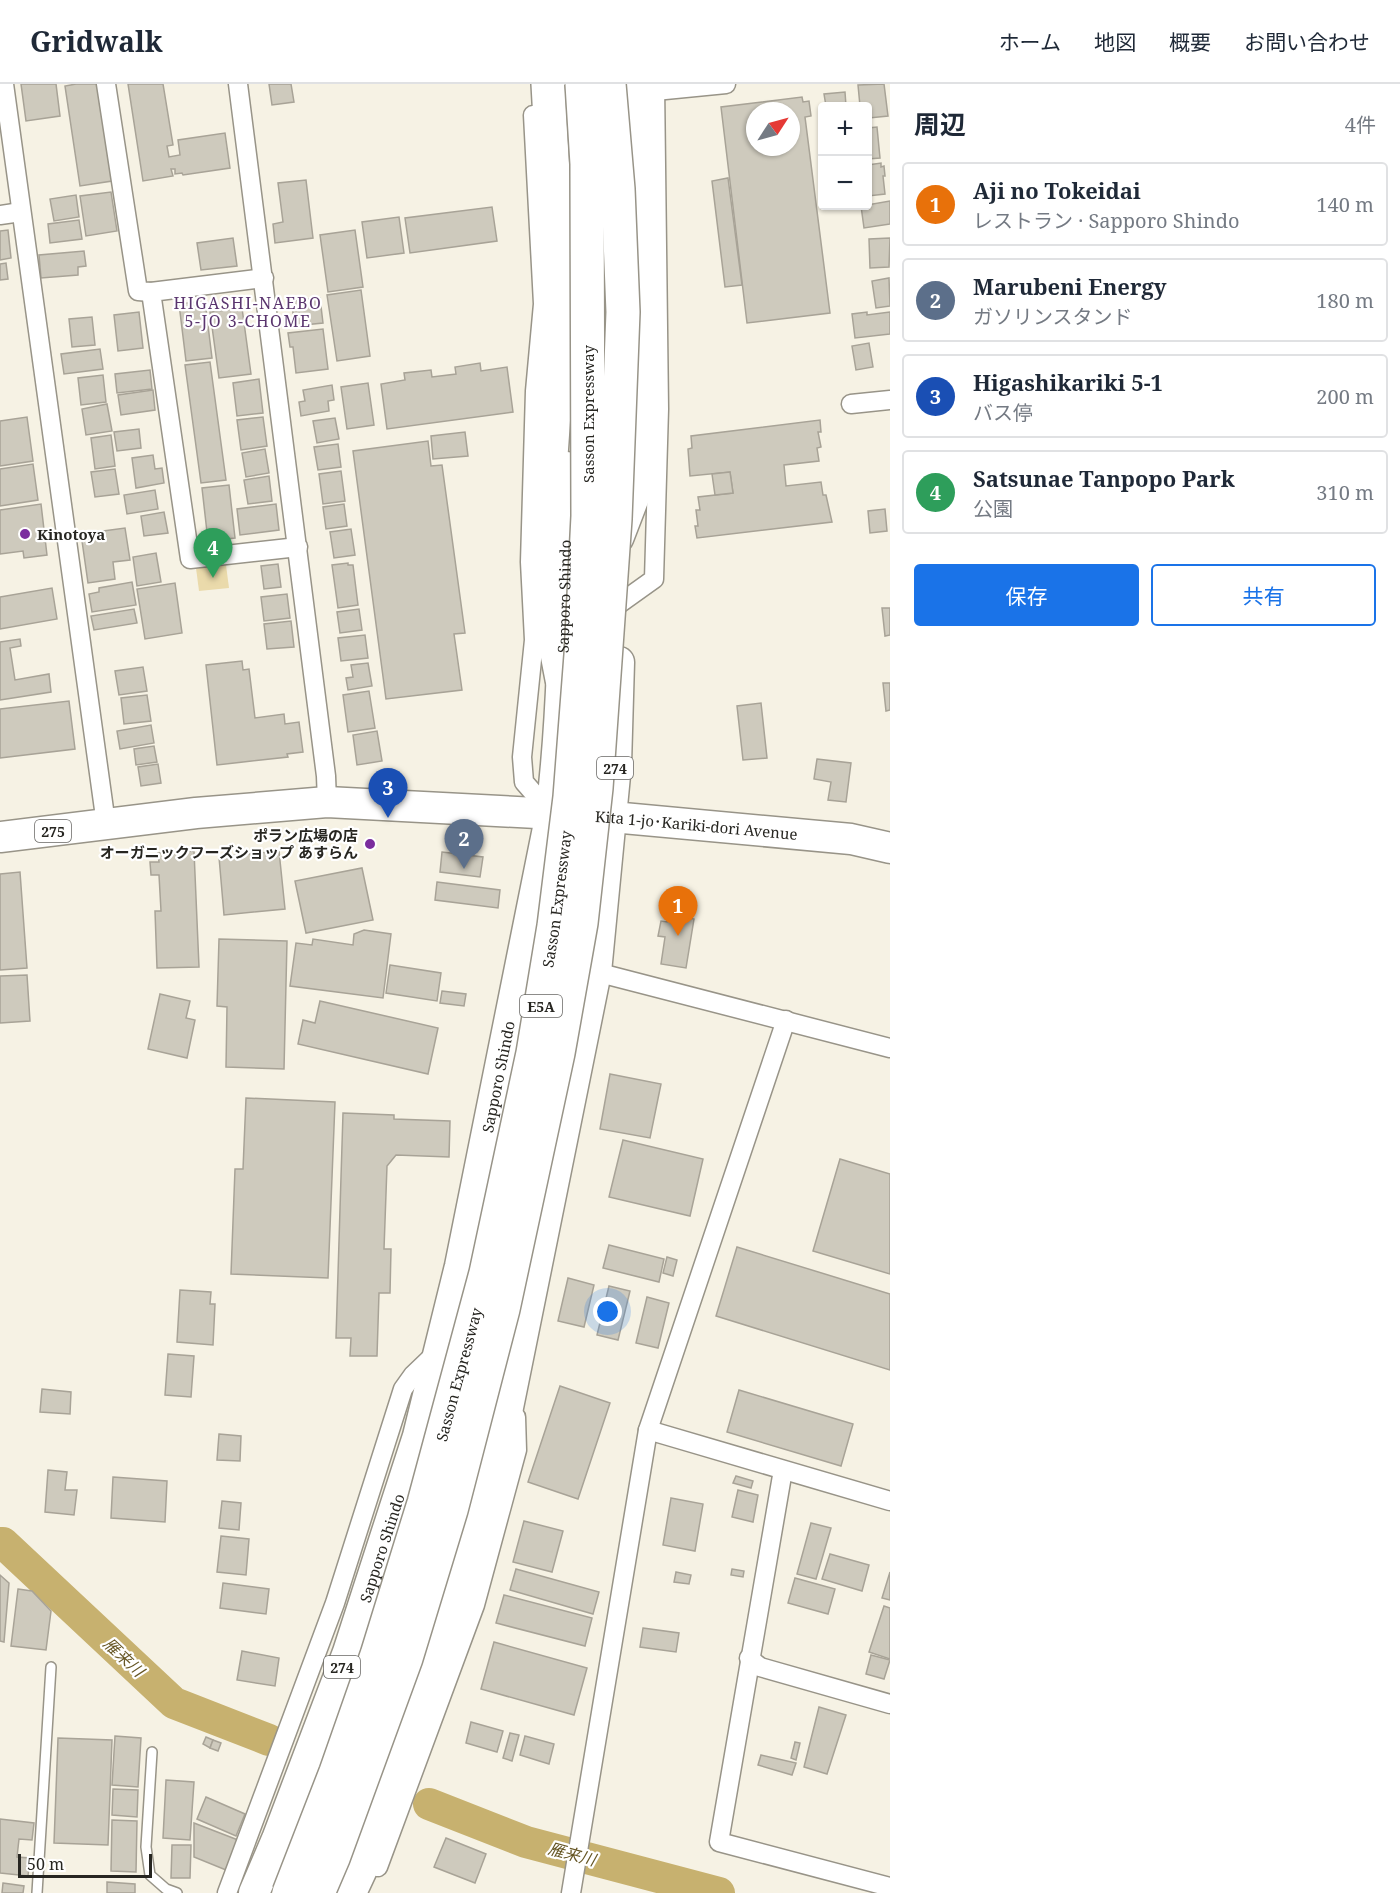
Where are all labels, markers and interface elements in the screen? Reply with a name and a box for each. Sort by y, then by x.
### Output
text: Gridwalk [30,22,163,60]
text: ホーム [999,28,1061,56]
text: 地図 [1094,28,1136,56]
text: 概要 [1169,28,1211,56]
text: お問い合わせ [1244,28,1370,56]
north arrow [746,102,800,156]
map controls [818,102,872,210]
button: + [818,102,872,156]
text: 周辺 [914,106,966,142]
text: 4件 [1345,111,1376,138]
button: − [818,156,872,210]
text: Aji no Tokeidai [973,175,1141,205]
text: 1 [930,191,941,218]
text: 140 m [1316,191,1374,218]
text: レストラン · Sapporo Shindo [973,207,1240,234]
text: Marubeni Energy [973,271,1167,301]
text: 2 [930,287,941,314]
text: 180 m [1316,287,1374,314]
district label: HIGASHI-NAEBO 5-JO 3-CHOME [174,292,322,332]
text: ガソリンスタンド [973,303,1133,330]
street label: Sasson Expressway [578,345,598,483]
text: Higashikariki 5-1 [973,367,1163,397]
text: 3 [930,383,941,410]
text: 200 m [1316,383,1374,410]
text: バス停 [973,399,1033,426]
text: Satsunae Tanpopo Park [973,463,1235,493]
text: 4 [930,479,941,506]
text: 310 m [1316,479,1374,506]
text: 公園 [973,495,1013,522]
place label: Kinotoya [37,524,105,544]
marker: Kinotoya [18,527,32,541]
pin: 4 [194,528,232,578]
street label: Sapporo Shindo [553,540,575,653]
button: 保存 [914,564,1139,626]
button: 共有 [1151,564,1376,626]
road number: 274 [597,757,633,779]
pin: 3 [368,768,408,818]
street label: Kita 1-jo･Kariki-dori Avenue [595,806,798,844]
road number: 275 [35,820,71,842]
pin: 2 [444,820,484,869]
place label: ポラン広場の店 オーガニックフーズショップ あすらん [100,825,358,862]
street label: Sasson Expressway [537,829,576,969]
marker: ポラン広場の店 オーガニックフーズショップ あすらん [363,837,377,851]
pin: 1 [658,886,698,936]
road number: E5A [520,995,562,1017]
street label: Sapporo Shindo [477,1019,519,1134]
your location [593,1297,622,1326]
street label: Sasson Expressway [431,1305,486,1444]
street label: Sapporo Shindo [355,1491,409,1605]
water label: 雁来川 [99,1633,151,1683]
road number: 274 [324,1656,360,1678]
water label: 雁来川 [546,1837,600,1871]
scale bar [18,1851,152,1878]
text: 50 m [27,1853,64,1875]

